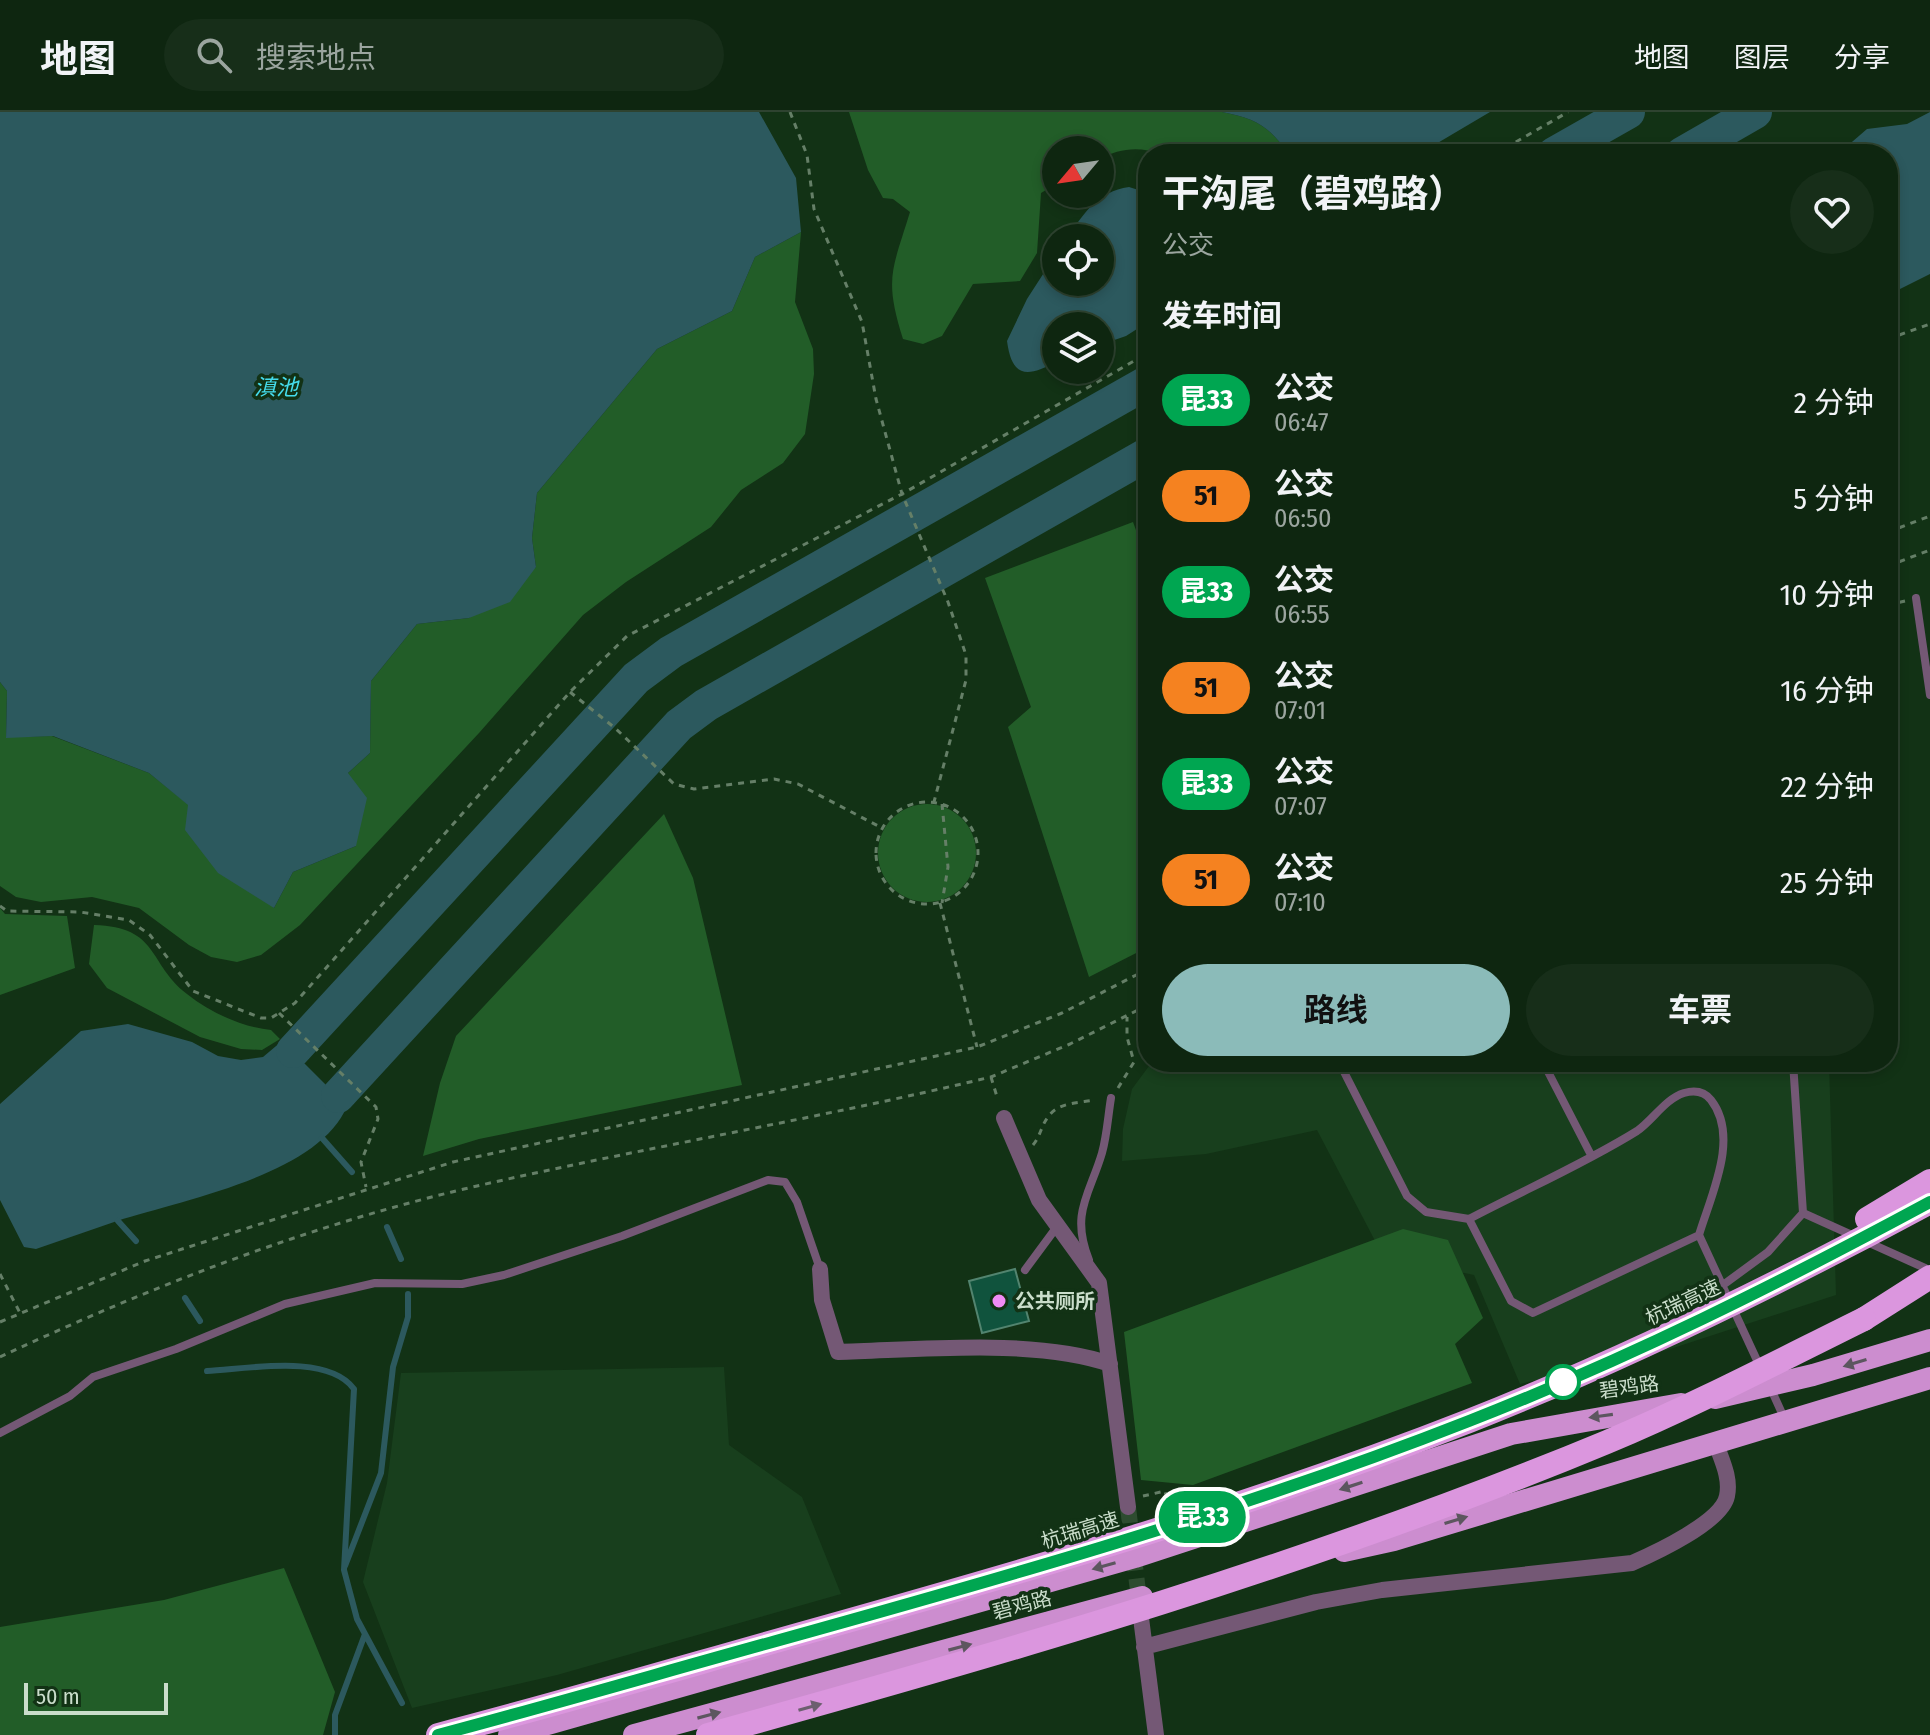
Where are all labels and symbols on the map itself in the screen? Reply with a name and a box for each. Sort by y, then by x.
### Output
north arrow [1042,136,1114,208]
water label: 滇池 [254,374,300,401]
street label: 杭瑞高速 [1642,1274,1724,1330]
place label: 公共厕所 [1015,1289,1095,1313]
marker: 公共厕所 [990,1292,1008,1310]
one-way arrow [1843,1357,1868,1369]
unlabelled marker [1546,1365,1580,1399]
street label: 碧鸡路 [1598,1371,1660,1403]
one-way arrow [1588,1410,1613,1423]
one-way arrow [1339,1481,1363,1493]
line badge: 昆33 [1156,1491,1248,1543]
street label: 杭瑞高速 [1038,1507,1122,1553]
one-way arrow [1444,1513,1468,1526]
one-way arrow [1091,1560,1115,1573]
street label: 碧鸡路 [990,1586,1054,1624]
one-way arrow [948,1640,973,1652]
scale bar [24,1679,168,1715]
one-way arrow [798,1700,823,1712]
one-way arrow [697,1708,722,1720]

